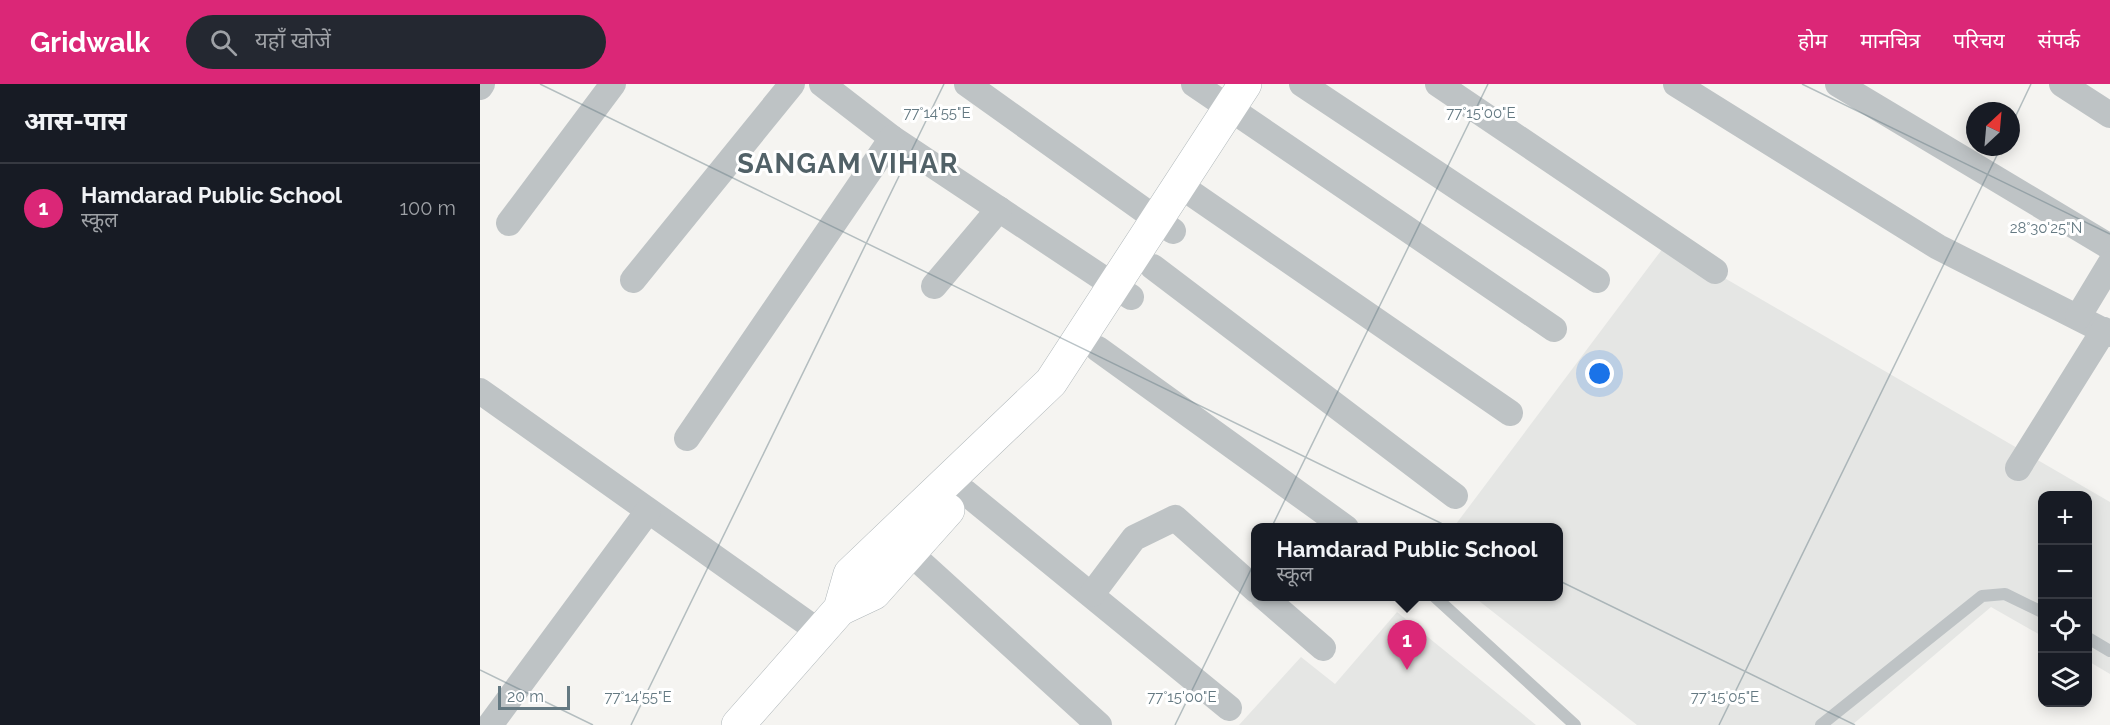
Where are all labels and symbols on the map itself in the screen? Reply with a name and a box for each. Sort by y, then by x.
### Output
north arrow [1966,102,2020,156]
text: 77°14'55"E [903,104,971,122]
text: 77°15'00"E [1446,104,1516,122]
district label: SANGAM VIHAR [737,148,959,179]
text: 28°30'25"N [2010,219,2082,237]
your location [1585,359,1614,388]
pin: 1 [1388,620,1426,670]
scale bar [498,683,570,710]
text: 77°14'55"E [604,688,672,706]
text: 77°15'00"E [1147,688,1217,706]
text: 77°15'05"E [1691,688,1759,706]

